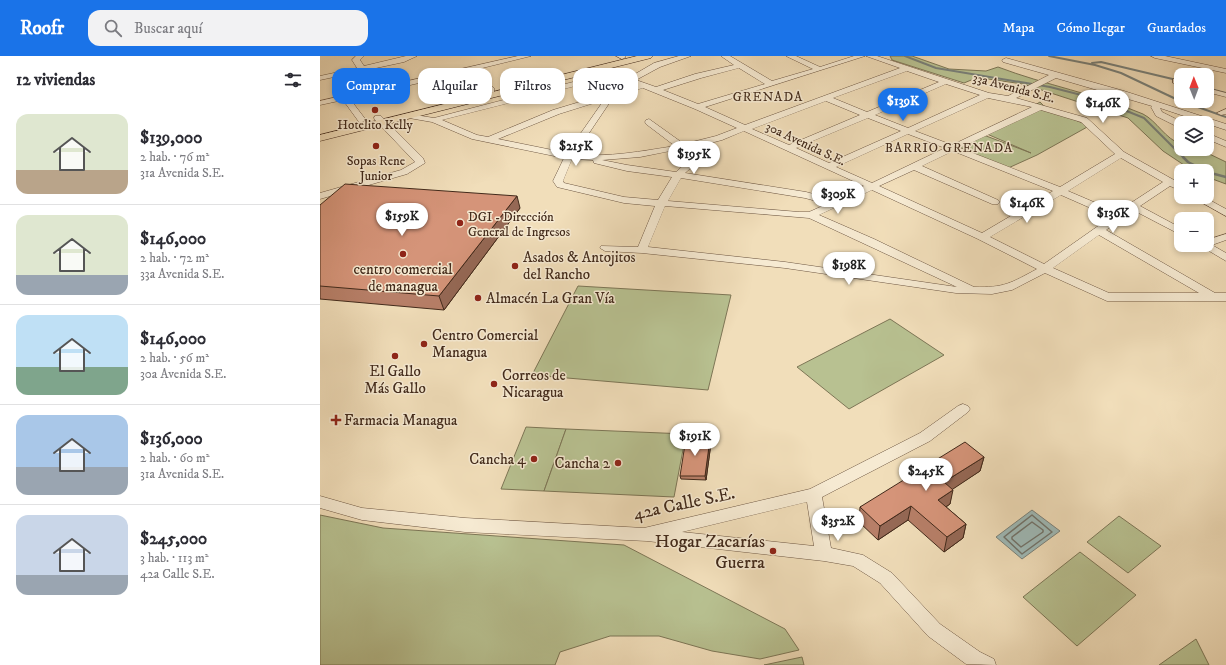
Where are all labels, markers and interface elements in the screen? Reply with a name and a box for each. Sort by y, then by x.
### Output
search box [88,10,368,46]
text: Roofr [20,17,64,40]
icon: search [102,17,124,39]
text: Buscar aquí [134,19,202,38]
text: Mapa [1003,19,1034,37]
text: Cómo llegar [1056,19,1125,37]
text: Guardados [1147,19,1206,37]
chip: Comprar [332,68,410,104]
chip: Alquilar [418,68,492,104]
chip: Filtros [500,68,565,104]
chip: Nuevo [573,68,638,104]
north arrow [1174,68,1214,108]
map controls [1174,68,1214,252]
text: 12 viviendas [16,69,95,91]
icon: filters [282,69,304,91]
street label: 33a Avenida S.E. [971,69,1056,107]
pin: $139K [875,88,931,122]
district label: GRENADA [733,89,803,105]
pin: $146K [1075,90,1131,124]
text: $139K [887,93,919,109]
text: $146K [1085,95,1121,111]
marker: Hotelito Kelly [370,105,380,115]
button: layers [1174,116,1214,156]
place label: Hotelito Kelly [337,117,413,133]
street label: 30a Avenida S.E. [763,118,848,169]
text: $139,000 [140,127,202,149]
icon: home [48,130,96,178]
pin: $215K [548,133,604,167]
text: $215K [559,138,593,154]
district label: BARRIO GRENADA [885,140,1013,156]
marker: Sopas Rene Junior [371,141,381,151]
pin: $195K [666,141,722,175]
text: $195K [677,146,711,162]
text: 2 hab. · 76 m² [140,149,209,165]
place label: Sopas Rene Junior [347,153,405,184]
button: + [1174,164,1214,204]
text: 31a Avenida S.E. [140,165,224,181]
pin: $309K [810,181,866,215]
text: $309K [821,186,855,202]
pin: $146K [999,190,1055,224]
text: $146K [1009,195,1045,211]
pin: $136K [1085,200,1141,234]
pin: $159K [374,203,430,237]
text: $136K [1097,205,1129,221]
text: $159K [385,208,419,224]
place label: DGI - Dirección General de Ingresos [468,209,570,240]
button: − [1174,212,1214,252]
marker: DGI - Dirección General de Ingresos [455,218,465,228]
text: $146,000 [140,228,206,250]
icon: home [48,231,96,279]
place label: Asados & Antojitos del Rancho [523,248,636,284]
marker: centro comercial de managua [398,249,408,259]
text: 2 hab. · 72 m² [140,250,209,266]
pin: $198K [821,252,877,286]
text: $198K [832,257,866,273]
place label: centro comercial de managua [353,260,453,296]
marker: Asados & Antojitos del Rancho [510,261,520,271]
text: 33a Avenida S.E. [140,266,224,282]
place label: Almacén La Gran Vía [486,289,615,308]
marker: Almacén La Gran Vía [473,293,483,303]
place label: Centro Comercial Managua [432,326,539,362]
text: $146,000 [140,328,206,350]
icon: home [48,331,96,379]
marker: Centro Comercial Managua [419,339,429,349]
text: 2 hab. · 56 m² [140,350,209,366]
marker: El Gallo Más Gallo [390,351,400,361]
place label: El Gallo Más Gallo [364,362,426,398]
text: 30a Avenida S.E. [140,366,226,382]
place label: Correos de Nicaragua [502,366,566,402]
marker: Correos de Nicaragua [489,379,499,389]
place label: Farmacia Managua [344,411,458,430]
marker: Farmacia Managua [331,415,341,425]
pin: $191K [667,423,723,457]
text: $136,000 [140,428,203,450]
text: $191K [679,428,711,444]
icon: home [48,431,96,479]
text: 2 hab. · 60 m² [140,450,210,466]
place label: Cancha 4 [469,450,526,469]
marker: Cancha 4 [529,454,539,464]
place label: Cancha 2 [555,454,611,473]
marker: Cancha 2 [613,458,623,468]
pin: $245K [898,458,954,492]
text: $245K [908,463,944,479]
text: 31a Avenida S.E. [140,466,224,482]
street label: 42a Calle S.E. [631,482,737,525]
pin: $352K [810,508,866,542]
text: $352K [821,513,855,529]
text: $245,000 [140,528,207,550]
icon: home [48,531,96,579]
place label: Hogar Zacarías Guerra [655,531,765,574]
marker: Hogar Zacarías Guerra [768,546,778,556]
text: 3 hab. · 113 m² [140,550,209,566]
text: 42a Calle S.E. [140,566,214,582]

